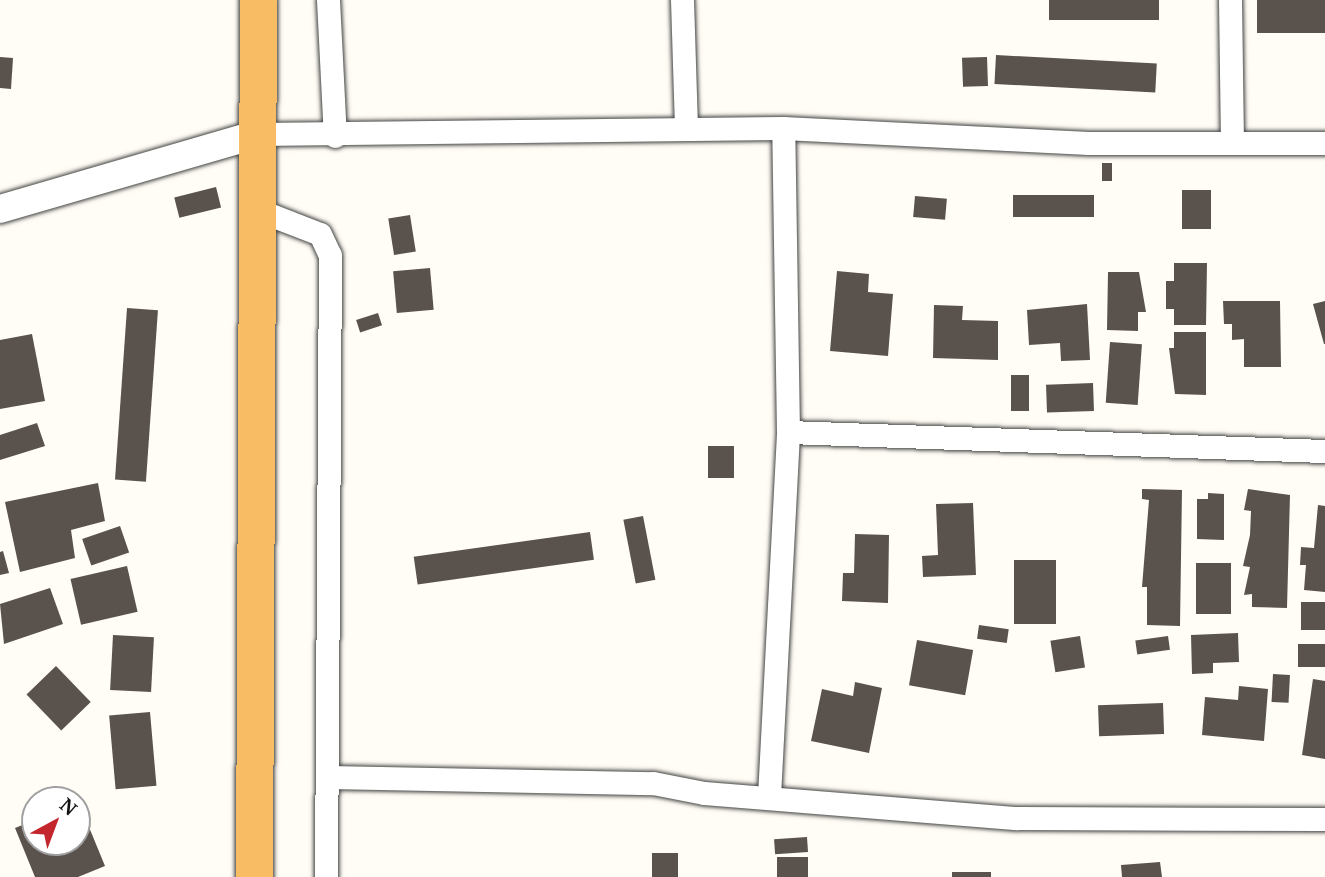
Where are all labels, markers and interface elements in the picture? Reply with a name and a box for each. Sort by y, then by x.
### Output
north arrow [21,786,91,856]
text: N [54,792,83,821]

